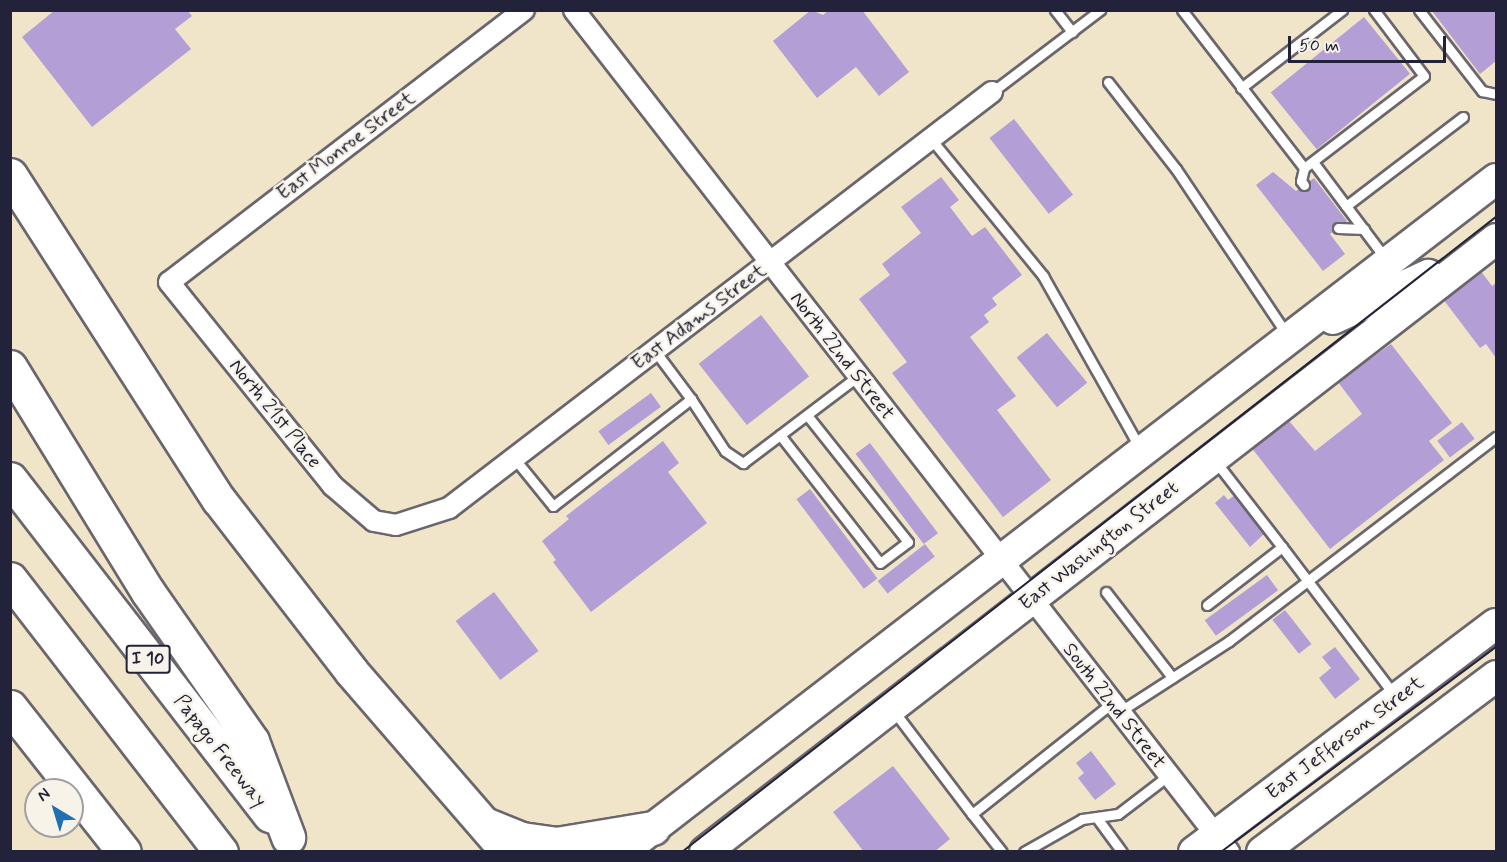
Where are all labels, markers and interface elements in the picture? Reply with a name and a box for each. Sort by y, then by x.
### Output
scale bar [1291,24,1448,62]
text: 50 m [1299,34,1339,58]
street label: East Monroe Street [272,86,420,206]
street label: East Adams Street [627,259,771,375]
street label: North 22nd Street [785,288,899,424]
street label: North 21st Place [224,355,326,473]
street label: East Washington Street [1013,475,1185,617]
street label: South 22nd Street [1058,639,1170,773]
road number: I 10 [126,644,170,674]
street label: East Jefferson Street [1261,671,1429,805]
street label: Papago Freeway [169,690,271,812]
north arrow [24,778,84,838]
text: N [33,783,55,807]

